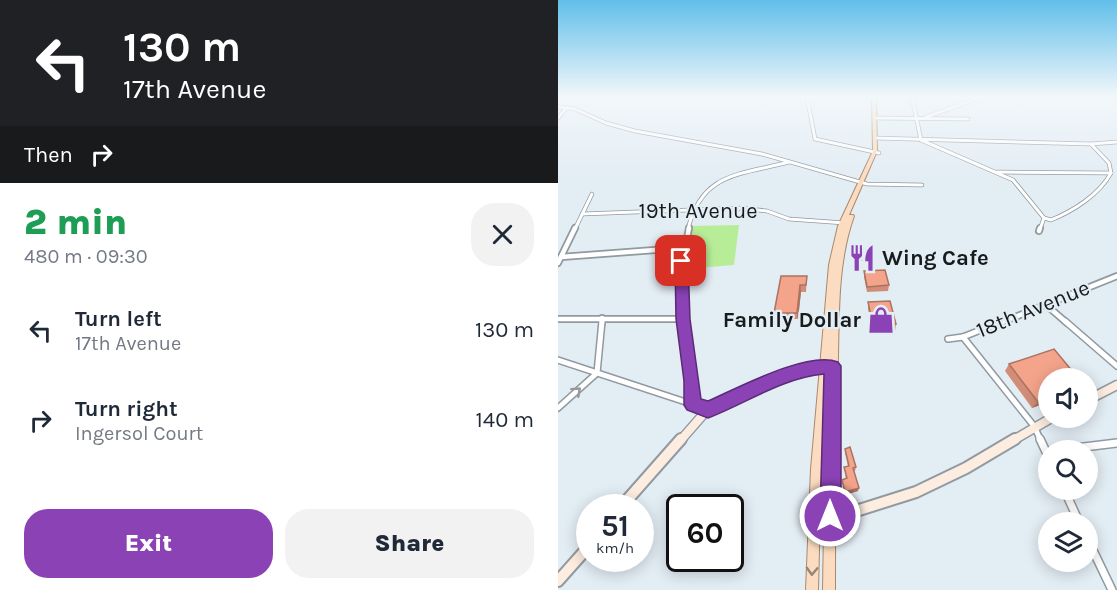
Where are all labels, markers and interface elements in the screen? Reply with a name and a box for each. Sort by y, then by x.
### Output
text: 130 m [123,22,241,72]
icon: left [24,24,102,102]
text: 17th Avenue [123,73,266,105]
icon: right [85,138,118,171]
text: Then [24,142,73,168]
street label: 19th Avenue [638,198,758,224]
text: 2 min [24,201,127,243]
button: close [471,203,534,266]
pin [655,235,706,286]
restaurant icon: Wing Cafe [847,243,877,273]
icon: arrive [664,244,697,277]
text: 480 m · 09:30 [24,245,148,268]
place label: Wing Cafe [882,245,989,271]
street label: 18th Avenue [973,274,1093,344]
shop icon: Family Dollar [866,305,896,335]
text: Turn left [75,306,162,332]
place label: Family Dollar [723,307,861,333]
icon: left [24,314,57,347]
text: 130 m [475,317,534,343]
text: 17th Avenue [75,332,181,355]
map controls [1038,368,1098,572]
button: sound [1038,368,1098,428]
one-way arrow [571,387,581,398]
text: Turn right [75,396,178,422]
icon: right [24,404,57,437]
text: 140 m [476,407,534,433]
text: Ingersol Court [75,422,203,445]
button: search [1038,440,1098,500]
position arrow [798,484,862,548]
speed limit sign: 60 [666,494,744,572]
text: 51 [601,508,629,544]
button: Exit [24,509,273,578]
button: Share [285,509,534,578]
button: layers [1038,512,1098,572]
text: km/h [596,539,634,557]
one-way arrow [806,566,819,575]

